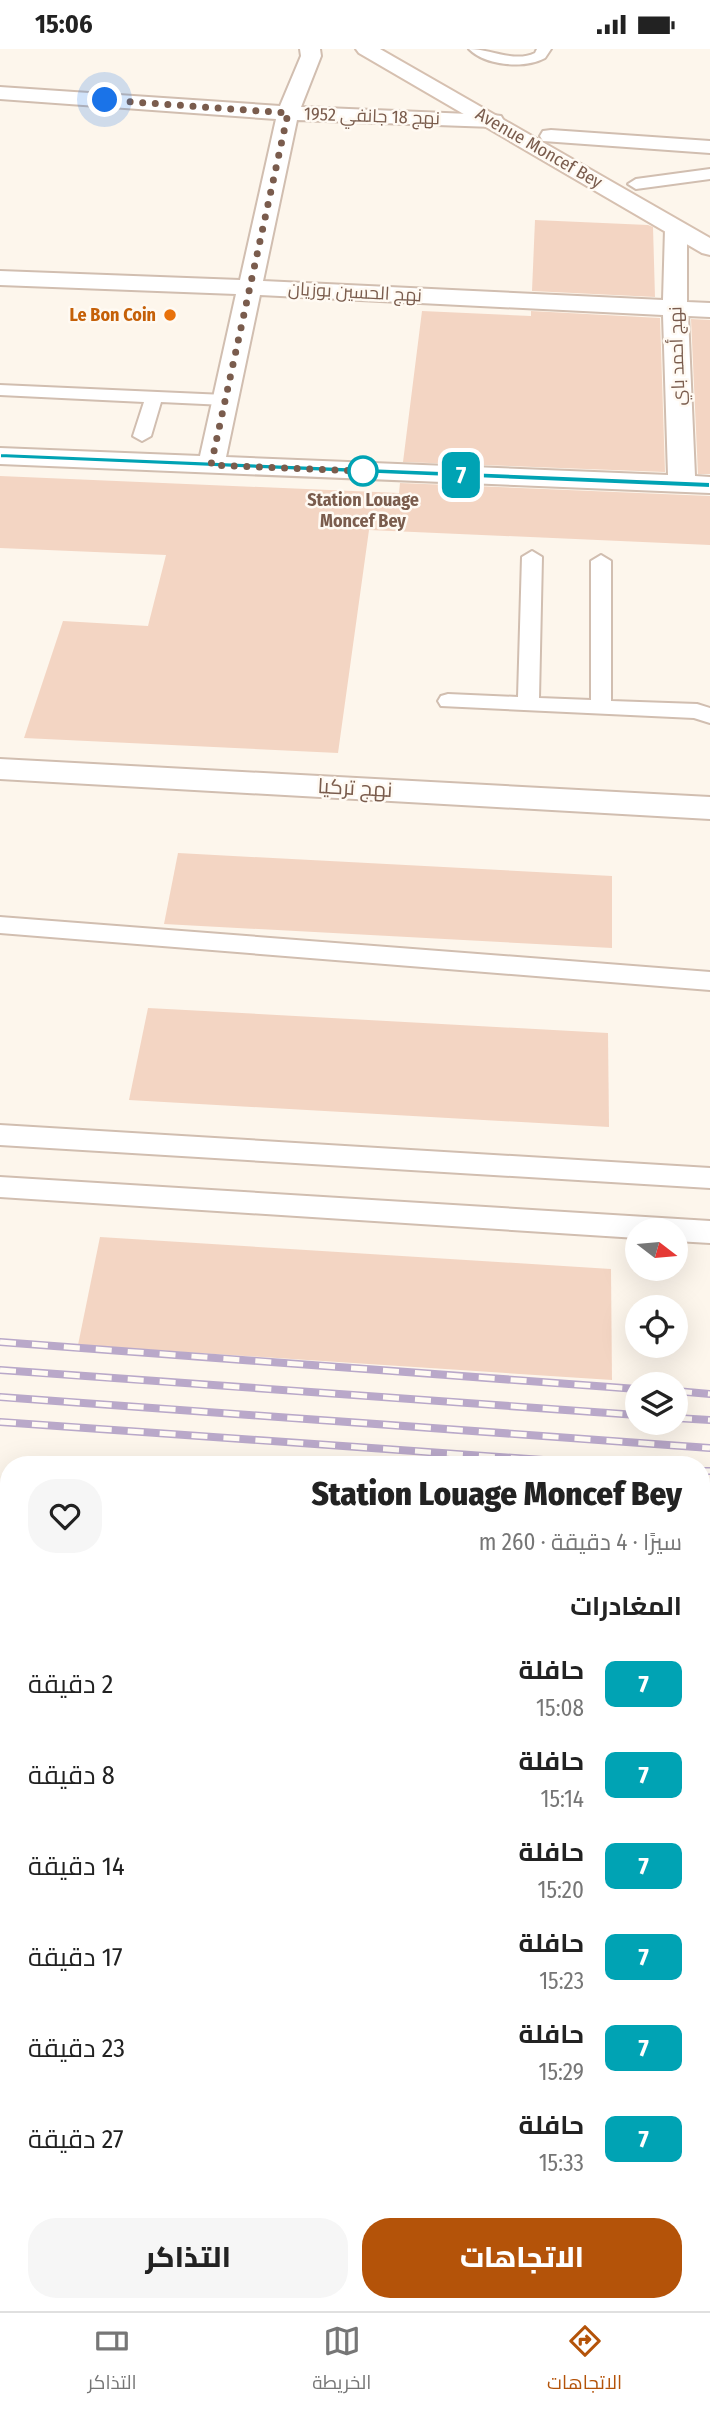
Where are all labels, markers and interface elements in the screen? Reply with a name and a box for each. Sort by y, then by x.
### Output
text: 15:06 [35,9,93,40]
your location [87,82,122,117]
street label: نهج 18 جانفي 1952 [304,103,440,132]
street label: Avenue Moncef Bey [472,103,606,193]
street label: نهج الحسين بوزيان [287,278,422,307]
place label: Le Bon Coin [69,304,156,326]
street label: نهج أحمد باي [664,306,693,406]
marker: Le Bon Coin [162,307,178,323]
line badge: 7 [438,452,484,498]
marker: Station Louage Moncef Bey [348,456,378,486]
text: 7 [456,461,466,489]
place label: Station Louage Moncef Bey [307,489,419,532]
street label: نهج تركيا [317,773,393,804]
north arrow [625,1218,688,1281]
map controls [625,1218,688,1435]
button: locate [625,1295,688,1358]
button: layers [625,1372,688,1435]
text: Station Louage Moncef Bey [311,1474,682,1514]
button: heart [28,1479,102,1553]
text: سيرًا · 4 دقيقة · 260 m [479,1528,682,1556]
text: المغادرات [570,1591,682,1622]
text: حافلة [519,1655,584,1686]
text: 2 دقيقة [28,1669,113,1700]
text: 7 [638,1670,649,1698]
text: 15:08 [536,1694,584,1722]
text: حافلة [519,1746,584,1777]
text: 8 دقيقة [28,1760,115,1791]
text: 7 [638,1761,649,1789]
text: 15:14 [540,1785,584,1813]
text: حافلة [519,1837,584,1868]
text: 14 دقيقة [28,1851,124,1882]
text: 7 [638,1852,649,1880]
text: 15:20 [537,1876,584,1904]
text: حافلة [519,1928,584,1959]
text: 17 دقيقة [28,1942,122,1973]
text: 7 [638,1943,649,1971]
text: 15:23 [539,1967,584,1995]
text: حافلة [519,2019,584,2050]
text: 23 دقيقة [28,2033,125,2064]
text: 7 [638,2034,649,2062]
text: 15:29 [538,2058,584,2086]
text: حافلة [519,2110,584,2141]
text: 27 دقيقة [28,2124,124,2155]
text: 7 [638,2125,649,2153]
text: 15:33 [539,2149,584,2177]
button: التذاكر [28,2218,348,2298]
button: الاتجاهات [362,2218,682,2298]
tab: التذاكر [88,2322,137,2400]
tab: الخريطة [312,2322,371,2400]
tab: الاتجاهات [547,2322,622,2400]

